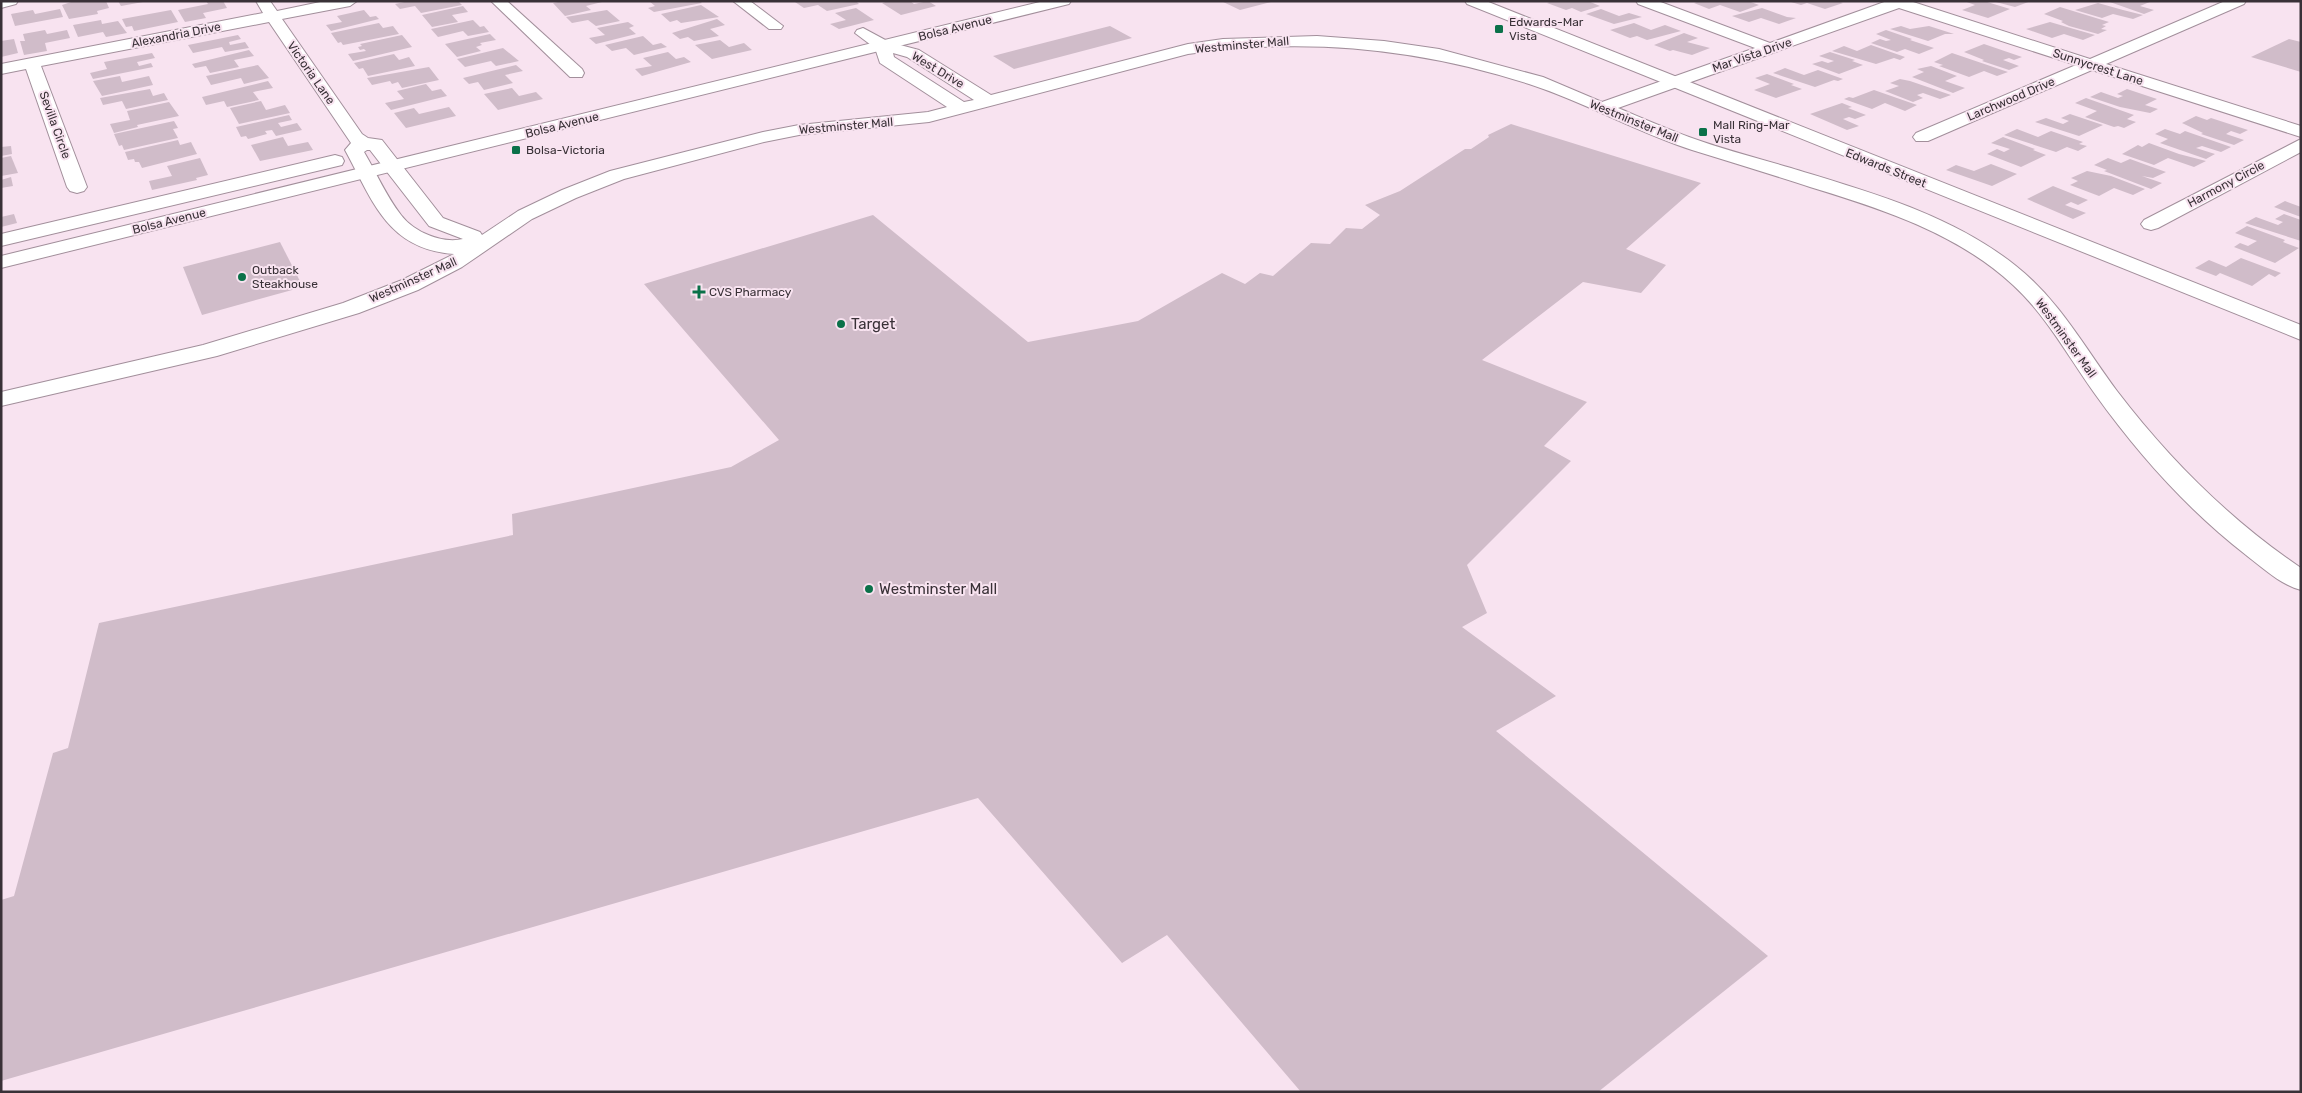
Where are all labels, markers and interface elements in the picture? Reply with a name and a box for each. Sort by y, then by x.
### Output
street label: Bolsa Avenue [917,12,993,44]
place label: Edwards-Mar Vista [1509,15,1584,43]
street label: Alexandria Drive [130,19,222,51]
marker: Edwards-Mar Vista [1493,23,1505,35]
street label: Westminster Mall [1194,34,1290,56]
street label: Mar Vista Drive [1710,35,1794,75]
street label: Victoria Lane [284,39,338,107]
street label: Sunnycrest Lane [2051,46,2145,88]
street label: West Drive [909,49,967,91]
street label: Larchwood Drive [1965,74,2057,124]
street label: Sevilla Circle [36,89,74,161]
street label: Westminster Mall [1588,97,1680,145]
street label: Bolsa Avenue [524,109,600,141]
street label: Westminster Mall [798,115,894,137]
place label: Mall Ring-Mar Vista [1713,118,1790,146]
marker: Mall Ring-Mar Vista [1697,126,1709,138]
place label: Bolsa-Victoria [526,143,605,157]
marker: Bolsa-Victoria [510,144,522,156]
street label: Edwards Street [1844,145,1929,191]
street label: Harmony Circle [2185,158,2267,210]
street label: Bolsa Avenue [131,205,207,237]
street label: Westminster Mall [367,254,459,306]
place label: Outback Steakhouse [252,263,318,291]
marker: Outback Steakhouse [236,271,248,283]
place label: CVS Pharmacy [709,285,792,299]
marker: CVS Pharmacy [693,286,705,298]
street label: Westminster Mall [2033,296,2099,380]
place label: Target [851,315,895,333]
marker: Target [835,318,847,330]
place label: Westminster Mall [879,580,997,598]
marker: Westminster Mall [863,583,875,595]

